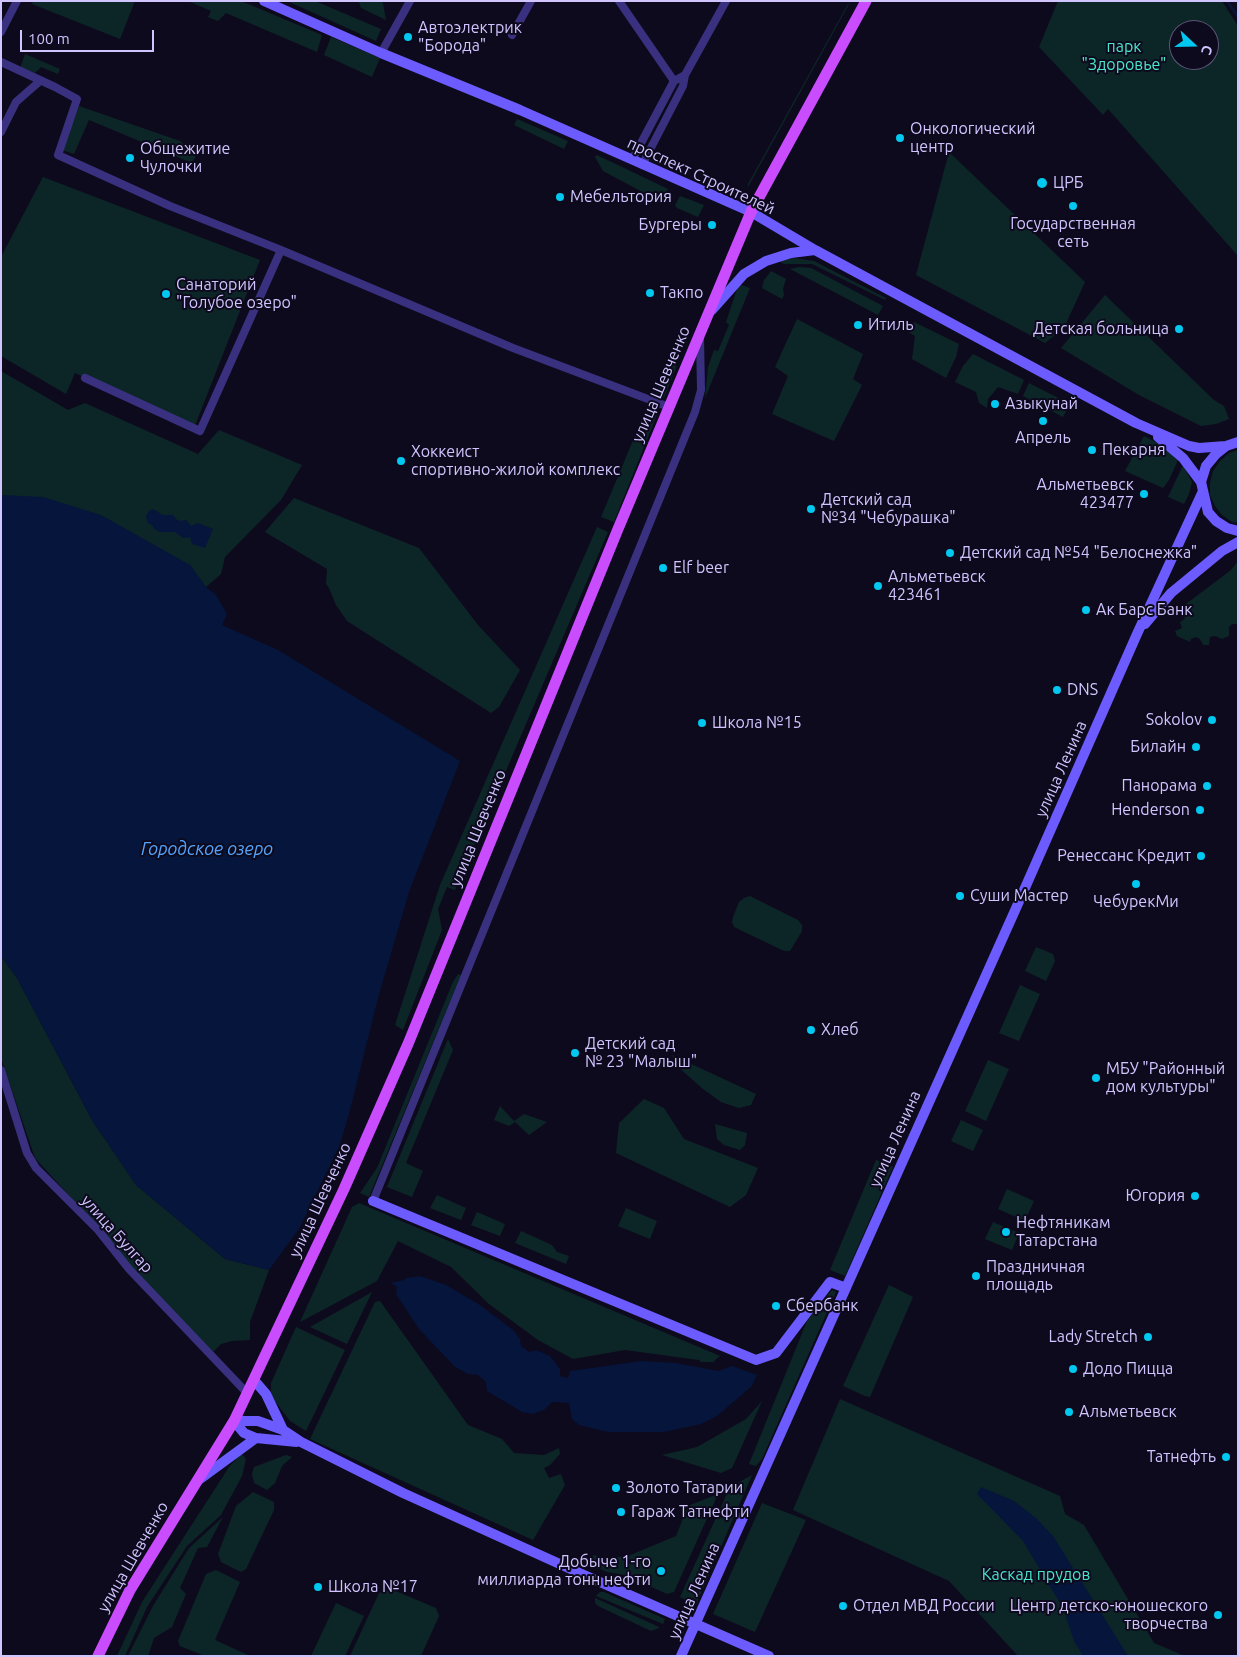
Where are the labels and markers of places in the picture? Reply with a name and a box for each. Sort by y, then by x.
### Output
place label: Автоэлектрик "Борода" [418,18,522,56]
marker: Автоэлектрик "Борода" [402,31,414,43]
place label: Онкологический центр [910,119,1036,157]
marker: Онкологический центр [894,132,906,144]
place label: Общежитие Чулочки [140,139,230,177]
marker: Общежитие Чулочки [124,152,136,164]
place label: ЦРБ [1053,173,1084,193]
marker: ЦРБ [1035,176,1049,190]
place label: Мебельтория [570,187,672,207]
marker: Мебельтория [554,191,566,203]
marker: Государственная сеть [1067,200,1079,212]
place label: Государственная сеть [1010,214,1136,252]
place label: Бургеры [639,215,702,235]
marker: Бургеры [706,219,718,231]
place label: Санаторий "Голубое озеро" [176,275,297,313]
place label: Такпо [660,283,703,303]
marker: Такпо [644,287,656,299]
marker: Санаторий "Голубое озеро" [160,288,172,300]
place label: Итиль [868,315,914,335]
marker: Итиль [852,319,864,331]
place label: Детская больница [1033,319,1169,339]
marker: Детская больница [1173,323,1185,335]
place label: Азыкунай [1005,394,1078,414]
marker: Азыкунай [989,398,1001,410]
marker: Апрель [1037,415,1049,427]
place label: Апрель [1015,428,1071,448]
place label: Пекарня [1102,440,1166,460]
place label: Хоккеист спортивно-жилой комплекс [411,442,620,480]
marker: Пекарня [1086,444,1098,456]
marker: Хоккеист спортивно-жилой комплекс [395,455,407,467]
place label: Альметьевск 423477 [1036,475,1134,513]
marker: Альметьевск 423477 [1138,488,1150,500]
place label: Детский сад №34 "Чебурашка" [821,490,956,528]
marker: Детский сад №34 "Чебурашка" [805,503,817,515]
place label: Детский сад №54 "Белоснежка" [960,543,1197,563]
marker: Детский сад №54 "Белоснежка" [944,547,956,559]
place label: Elf beer [673,558,729,578]
marker: Elf beer [657,562,669,574]
place label: Альметьевск 423461 [888,567,986,605]
marker: Альметьевск 423461 [872,580,884,592]
place label: Ак Барс Банк [1096,600,1193,620]
marker: Ак Барс Банк [1080,604,1092,616]
place label: DNS [1067,680,1098,700]
marker: DNS [1051,684,1063,696]
place label: Sokolov [1146,710,1202,730]
place label: Школа №15 [712,713,802,733]
marker: Sokolov [1206,714,1218,726]
marker: Школа №15 [696,717,708,729]
place label: Билайн [1130,737,1186,757]
marker: Билайн [1190,741,1202,753]
place label: Панорама [1122,776,1197,796]
marker: Панорама [1201,780,1213,792]
place label: Henderson [1111,800,1190,820]
marker: Henderson [1194,804,1206,816]
place label: Ренессанс Кредит [1057,846,1191,866]
marker: Ренессанс Кредит [1195,850,1207,862]
marker: ЧебурекМи [1130,878,1142,890]
place label: Суши Мастер [970,886,1069,906]
marker: Суши Мастер [954,890,966,902]
place label: ЧебурекМи [1093,892,1179,912]
place label: Хлеб [821,1020,859,1040]
marker: Хлеб [805,1024,817,1036]
place label: Детский сад № 23 "Малыш" [585,1034,697,1072]
marker: Детский сад № 23 "Малыш" [569,1047,581,1059]
place label: МБУ "Районный дом культуры" [1106,1059,1225,1097]
marker: МБУ "Районный дом культуры" [1090,1072,1102,1084]
place label: Югория [1125,1186,1185,1206]
marker: Югория [1189,1190,1201,1202]
place label: Нефтяникам Татарстана [1016,1213,1111,1251]
marker: Нефтяникам Татарстана [1000,1226,1012,1238]
place label: Праздничная площадь [986,1257,1085,1295]
marker: Праздничная площадь [970,1270,982,1282]
place label: Сбербанк [786,1296,859,1316]
marker: Сбербанк [770,1300,782,1312]
place label: Lady Stretch [1048,1327,1138,1347]
marker: Lady Stretch [1142,1331,1154,1343]
place label: Додо Пицца [1083,1359,1173,1379]
marker: Додо Пицца [1067,1363,1079,1375]
place label: Альметьевск [1079,1402,1177,1422]
marker: Альметьевск [1063,1406,1075,1418]
place label: Татнефть [1147,1447,1216,1467]
marker: Татнефть [1220,1451,1232,1463]
place label: Золото Татарии [626,1478,743,1498]
marker: Золото Татарии [610,1482,622,1494]
place label: Гараж Татнефти [631,1502,749,1522]
marker: Гараж Татнефти [615,1506,627,1518]
place label: Добыче 1-го миллиарда тонн нефти [477,1552,651,1590]
marker: Добыче 1-го миллиарда тонн нефти [655,1565,667,1577]
place label: Школа №17 [328,1577,418,1597]
marker: Школа №17 [312,1581,324,1593]
place label: Отдел МВД России [853,1596,995,1616]
place label: Центр детско-юношеского творчества [1010,1596,1208,1634]
marker: Отдел МВД России [837,1600,849,1612]
marker: Центр детско-юношеского творчества [1212,1609,1224,1621]

